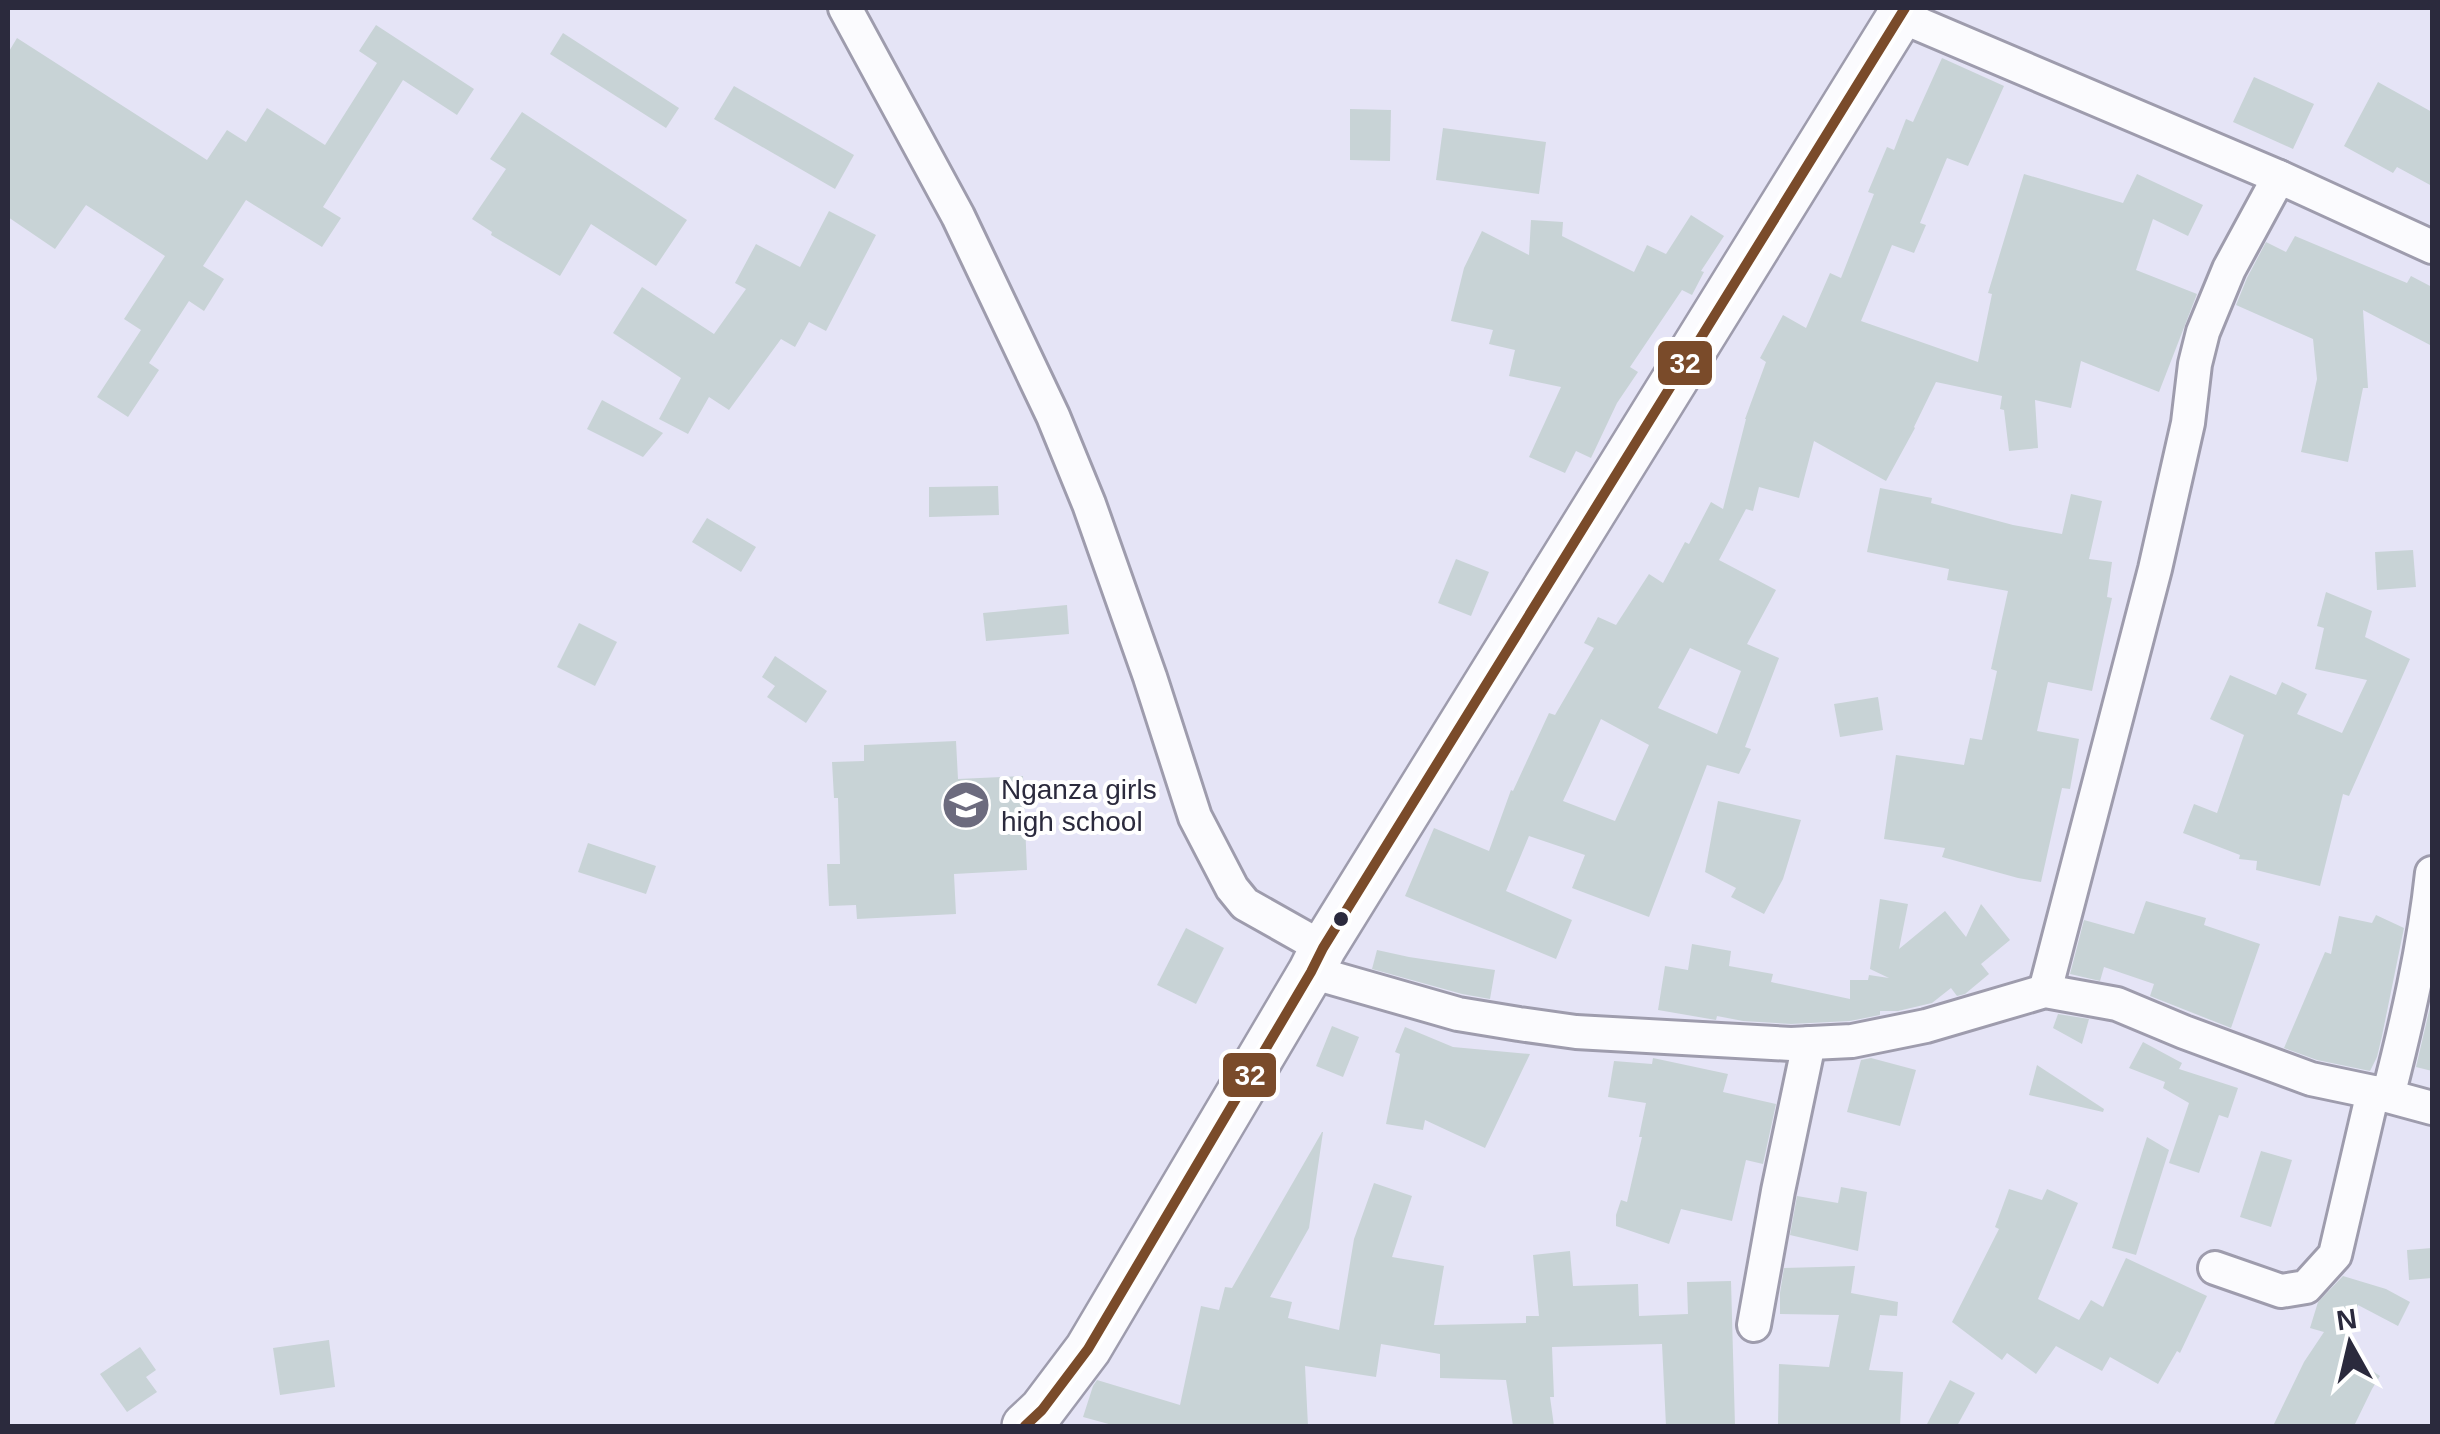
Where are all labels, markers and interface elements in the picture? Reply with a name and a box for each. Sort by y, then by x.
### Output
line badge: 32 [1656,339,1714,387]
text: 32 [1669,348,1701,379]
place label: Nganza girls high school [1001,774,1157,837]
school or university icon: Nganza girls high school [940,779,992,831]
unlabelled marker [1331,909,1351,929]
line badge: 32 [1221,1051,1278,1099]
text: 32 [1234,1060,1266,1091]
north arrow [2300,1294,2400,1394]
text: N [2334,1303,2359,1336]

